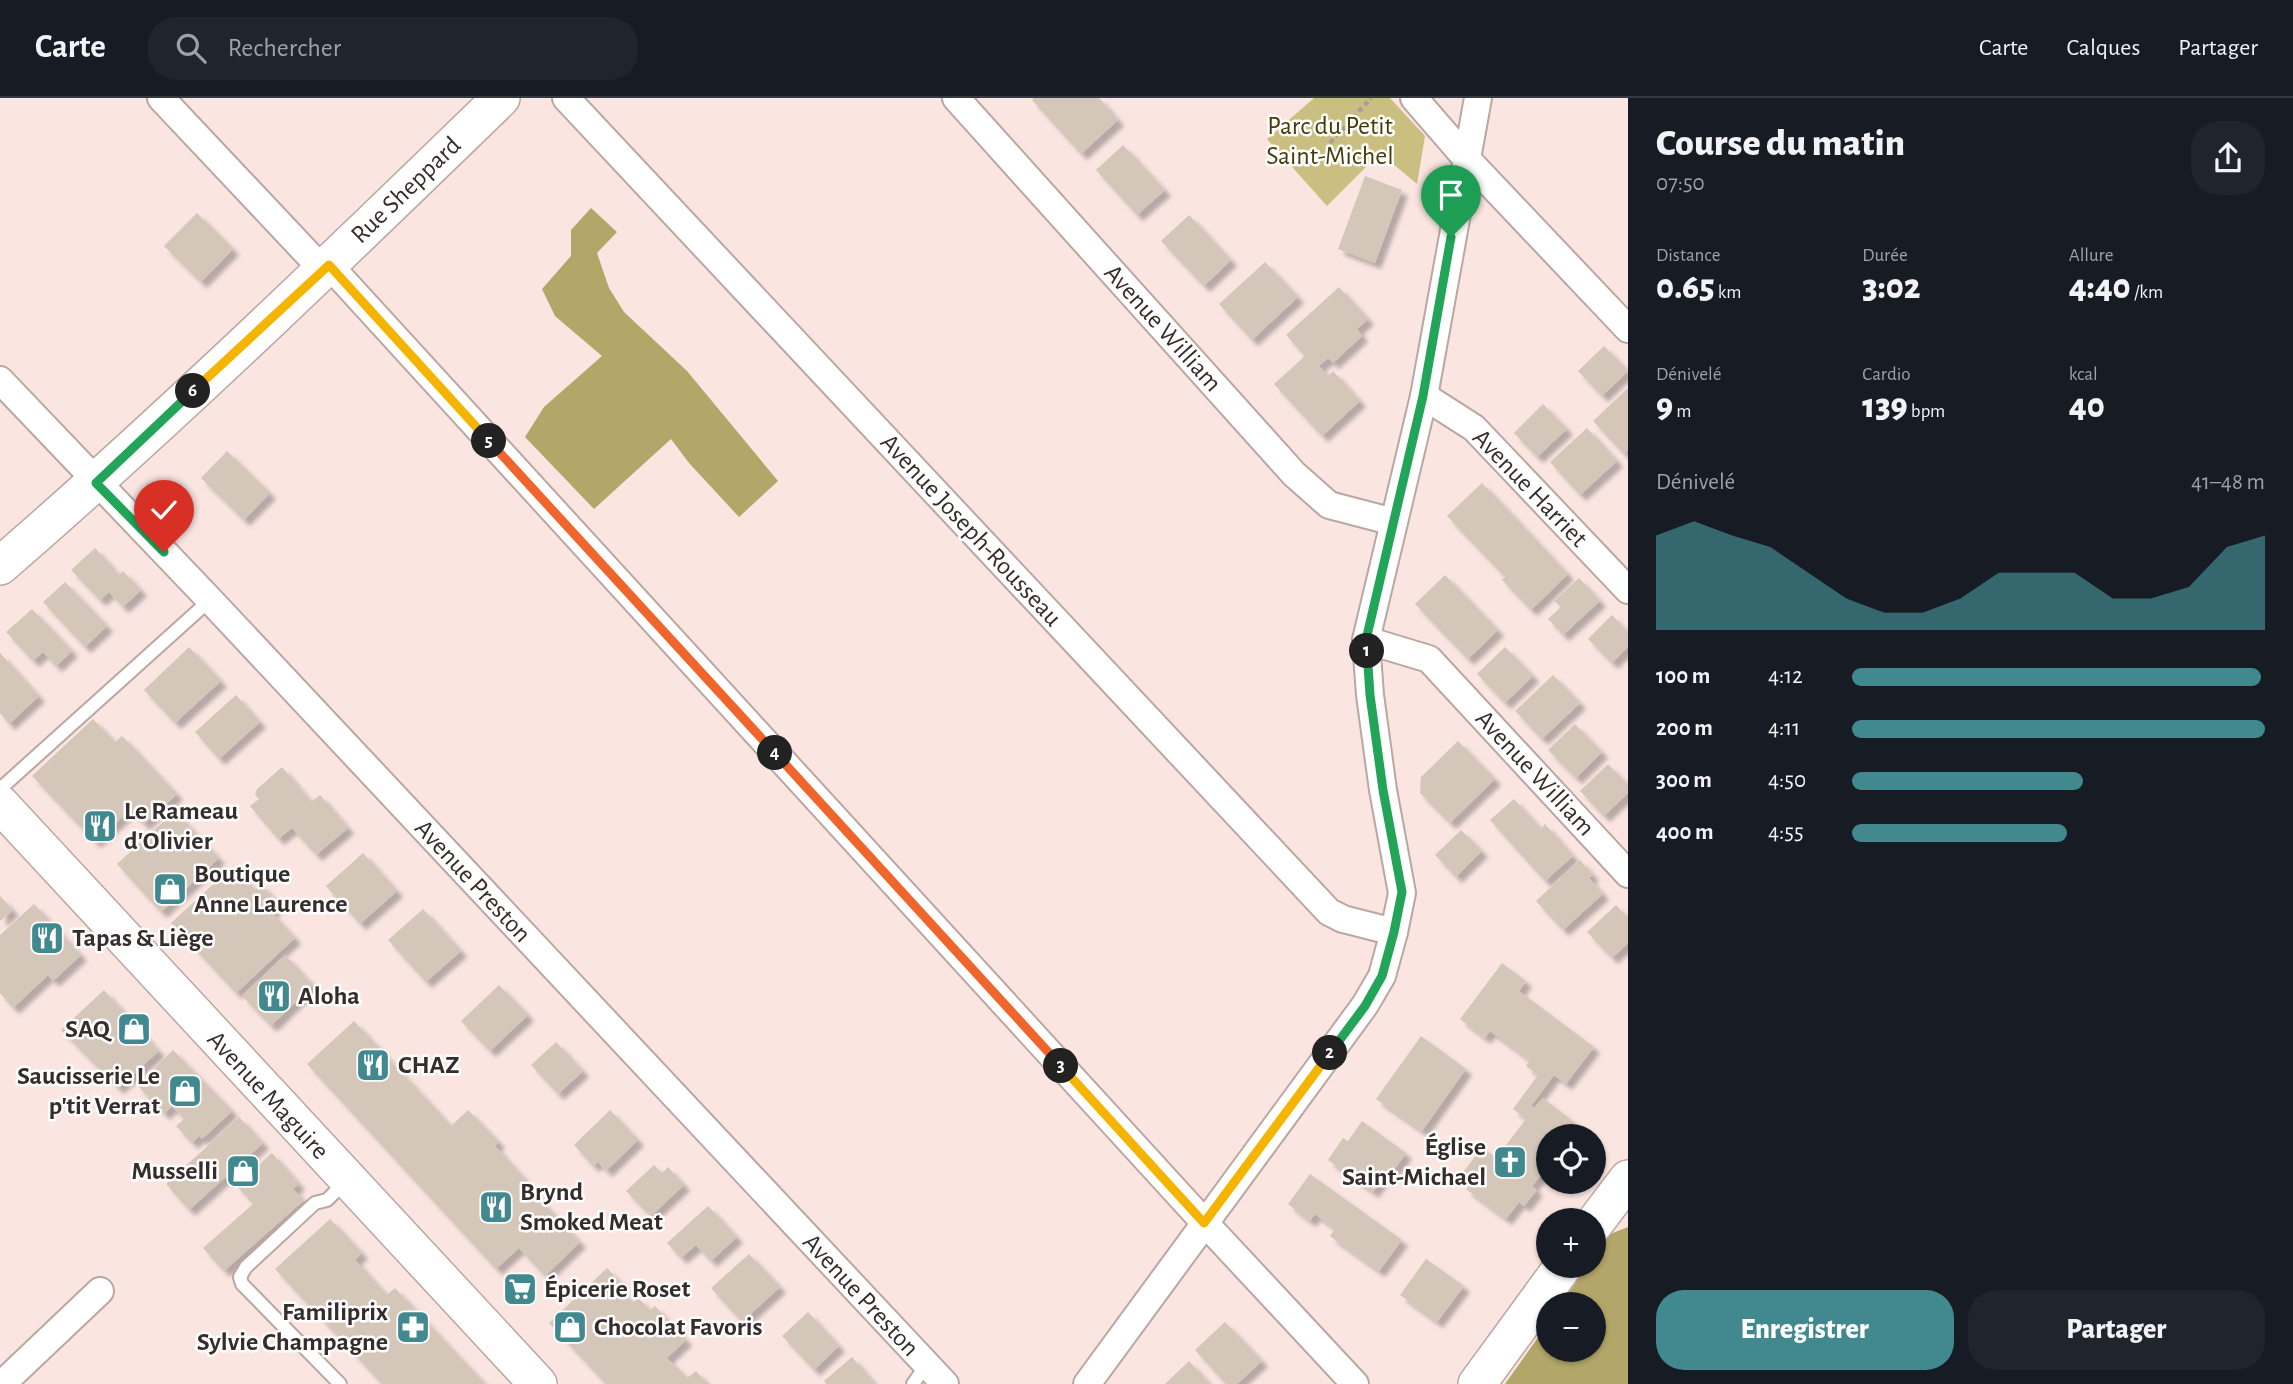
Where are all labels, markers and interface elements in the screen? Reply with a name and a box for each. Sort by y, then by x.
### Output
search box [148,17,638,80]
icon: search [172,29,210,67]
text: Carte [35,31,106,64]
text: Rechercher [228,35,341,61]
text: Carte [1979,36,2028,60]
text: Calques [2066,36,2140,60]
text: Partager [2178,36,2258,60]
park label: Parc du Petit Saint-Michel [1266,113,1394,169]
button: share [2191,121,2265,195]
text: Course du matin [1656,125,1905,163]
street label: Rue Sheppard [346,132,466,248]
pin [1421,165,1481,237]
text: 07:50 [1656,172,1705,195]
icon: arrive [1432,176,1470,214]
text: Distance [1656,246,1720,265]
text: Durée [1862,246,1908,265]
text: Allure [2069,246,2113,265]
street label: Avenue William [1099,259,1227,397]
text: 0.65 [1656,270,1715,305]
text: 3:02 [1862,270,1921,305]
text: 4:40 [2069,270,2131,305]
text: km [1715,283,1742,302]
text: /km [2131,283,2163,302]
text: Dénivelé [1656,365,1721,384]
text: Cardio [1862,365,1911,384]
text: kcal [2069,365,2098,384]
pin: 6 [176,374,210,408]
text: 6 [188,381,197,400]
text: 9 [1656,389,1673,424]
text: 139 [1862,389,1908,424]
text: 40 [2069,389,2105,424]
text: m [1673,402,1691,421]
text: bpm [1908,402,1945,421]
pin: 5 [472,424,506,458]
street label: Avenue Harriet [1468,424,1592,552]
street label: Avenue Joseph-Rousseau [876,429,1066,631]
text: 5 [484,431,493,450]
text: Dénivelé [1656,471,1735,494]
text: 41–48 m [2191,471,2265,494]
pin [134,480,194,552]
icon: check [145,491,183,529]
pin: 1 [1350,634,1384,668]
text: 1 [1363,641,1370,660]
text: 100 m [1656,665,1710,688]
text: 4:12 [1768,665,1803,688]
street label: Avenue William [1470,705,1600,841]
text: 200 m [1656,717,1713,740]
text: 4:11 [1768,717,1800,740]
pin: 4 [758,736,792,770]
text: 4 [770,743,779,762]
text: 300 m [1656,769,1712,792]
text: 4:50 [1768,769,1806,792]
place label: Le Rameau d'Olivier [124,798,238,854]
restaurant icon: Le Rameau d'Olivier [81,807,119,845]
street label: Avenue Preston [410,815,536,947]
text: 400 m [1656,821,1714,844]
text: 4:55 [1768,821,1804,844]
place label: Boutique Anne Laurence [194,861,348,917]
shop icon: Boutique Anne Laurence [151,870,189,908]
restaurant icon: Tapas & Liège [28,919,66,957]
place label: Tapas & Liège [72,925,213,951]
restaurant icon: Aloha [255,977,293,1015]
place label: Aloha [298,983,360,1009]
shop icon: SAQ [115,1010,153,1048]
place label: SAQ [65,1016,113,1042]
street label: Avenue Maguire [202,1026,334,1164]
pin: 2 [1312,1035,1348,1070]
text: 2 [1325,1043,1334,1062]
restaurant icon: CHAZ [354,1046,392,1084]
pin: 3 [1044,1048,1078,1084]
place label: CHAZ [398,1052,459,1078]
text: 3 [1056,1056,1065,1075]
place label: Saucisserie Le p'tit Verrat [17,1063,160,1119]
shop icon: Saucisserie Le p'tit Verrat [166,1072,204,1110]
map controls [1536,1124,1606,1362]
button: locate [1536,1124,1606,1194]
place label: Église Saint-Michael [1342,1132,1486,1190]
church icon: Église Saint-Michael [1491,1143,1529,1181]
shop icon: Musselli [224,1152,262,1190]
place label: Musselli [132,1158,218,1184]
place label: Brynd Smoked Meat [520,1179,663,1235]
restaurant icon: Brynd Smoked Meat [477,1188,515,1226]
button: + [1536,1208,1606,1278]
street label: Avenue Preston [798,1229,924,1361]
supermarket icon: Épicerie Roset [501,1270,539,1308]
place label: Épicerie Roset [544,1274,690,1302]
button: Enregistrer [1656,1290,1954,1370]
button: Partager [1968,1290,2265,1370]
button: − [1536,1292,1606,1362]
place label: Familiprix Sylvie Champagne [197,1299,388,1355]
pharmacy icon: Familiprix Sylvie Champagne [394,1308,432,1346]
shop icon: Chocolat Favoris [551,1308,589,1346]
place label: Chocolat Favoris [594,1314,762,1340]

